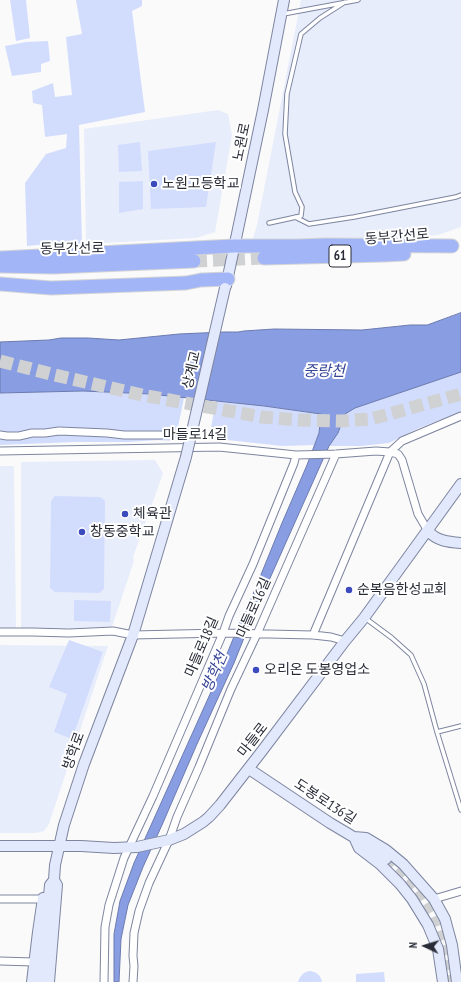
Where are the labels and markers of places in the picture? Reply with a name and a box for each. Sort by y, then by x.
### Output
place label: 노원고등학교 [162,176,239,192]
marker: 노원고등학교 [149,179,159,189]
place label: 체육관 [133,506,172,522]
marker: 체육관 [120,509,130,519]
place label: 창동중학교 [90,524,154,540]
marker: 창동중학교 [77,527,87,537]
place label: 순복음한성교회 [357,582,447,598]
marker: 순복음한성교회 [344,585,354,595]
place label: 오리온 도봉영업소 [264,662,370,678]
marker: 오리온 도봉영업소 [251,665,261,675]

